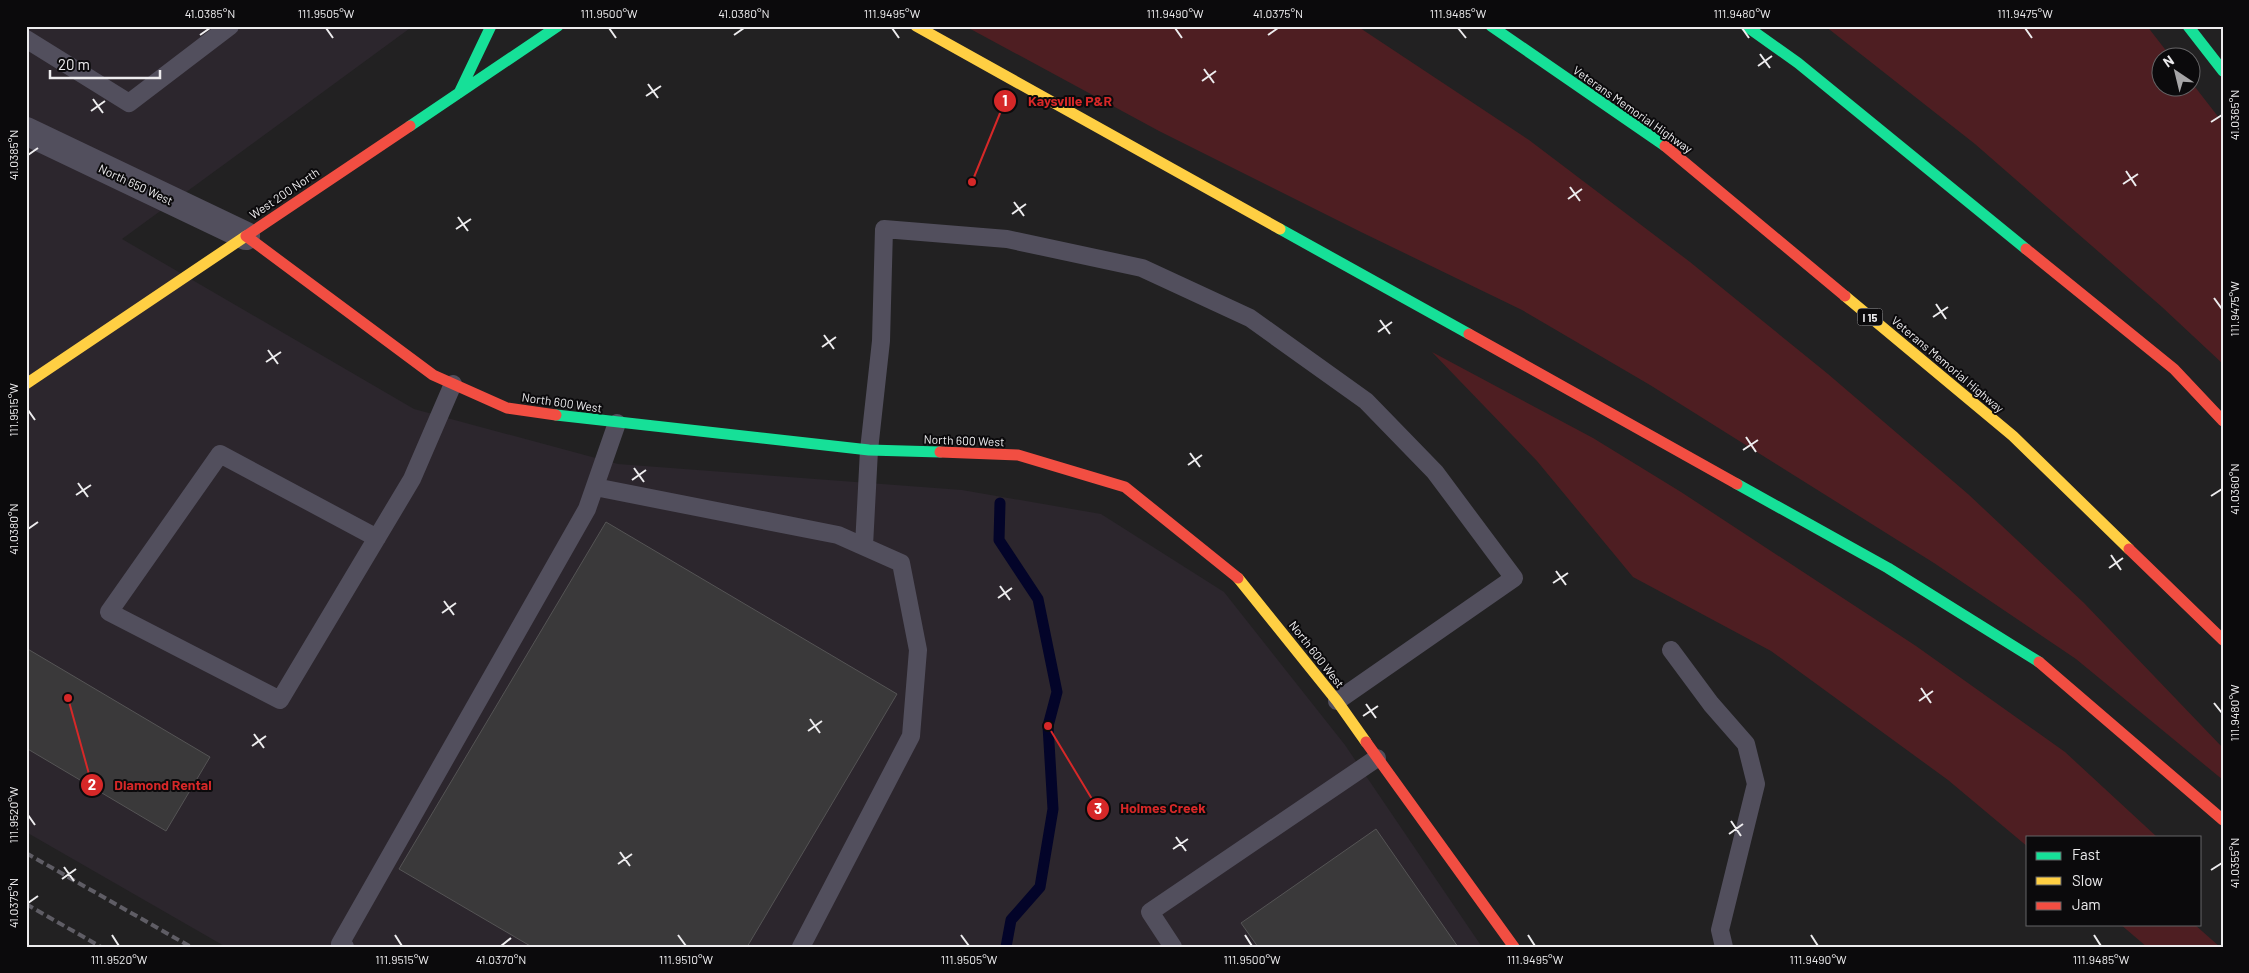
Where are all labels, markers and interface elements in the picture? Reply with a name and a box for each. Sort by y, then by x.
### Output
text: 41.0385°N [185,6,235,20]
text: 111.9505°W [298,6,355,20]
text: 111.9500°W [580,6,638,20]
text: 41.0380°N [718,6,770,20]
text: 111.9495°W [864,6,921,20]
text: 111.9490°W [1146,6,1204,20]
text: 41.0375°N [1253,6,1303,20]
text: 111.9485°W [1430,6,1487,20]
text: 111.9480°W [1713,6,1771,20]
text: 111.9475°W [1997,6,2053,20]
scale bar [50,48,160,80]
north arrow [2152,48,2202,98]
text: N [2160,51,2177,71]
text: 20 m [58,55,90,73]
street label: Veterans Memorial Highway [1571,62,1696,156]
callout: Kaysville P&R [993,86,1122,115]
text: 41.0365°N [2227,90,2241,140]
text: 1 [1002,91,1008,109]
text: Kaysville P&R [1028,92,1112,109]
text: 41.0385°N [6,130,20,180]
street label: North 650 West [97,161,175,207]
street label: West 200 North [246,164,322,222]
text: 111.9475°W [2227,281,2241,337]
road number: I 15 [1858,308,1882,326]
street label: Veterans Memorial Highway [1889,313,2007,415]
text: 111.9515°W [6,383,20,437]
street label: North 600 West [521,389,603,415]
street label: North 600 West [923,432,1005,448]
text: 41.0360°N [2227,463,2241,515]
text: 41.0380°N [6,503,20,555]
street label: North 600 West [1287,618,1347,690]
text: 111.9480°W [2227,684,2241,742]
callout: Diamond Rental [79,770,222,799]
text: 2 [88,775,96,793]
text: Diamond Rental [114,776,212,793]
text: 111.9520°W [6,786,20,843]
callout: Holmes Creek [1085,794,1216,823]
text: 3 [1094,799,1102,817]
text: Holmes Creek [1120,799,1206,816]
legend [2026,836,2202,926]
text: 41.0355°N [2227,838,2241,888]
text: Fast [2072,845,2100,863]
text: Slow [2072,871,2103,889]
text: 41.0375°N [6,878,20,928]
text: Jam [2072,895,2101,913]
text: 111.9520°W [91,952,148,966]
text: 111.9515°W [375,952,429,966]
text: 41.0370°N [476,952,526,966]
text: 111.9510°W [659,952,714,966]
text: 111.9505°W [941,952,998,966]
text: 111.9500°W [1223,952,1281,966]
text: 111.9495°W [1507,952,1564,966]
text: 111.9490°W [1789,952,1847,966]
text: 111.9485°W [2073,952,2130,966]

